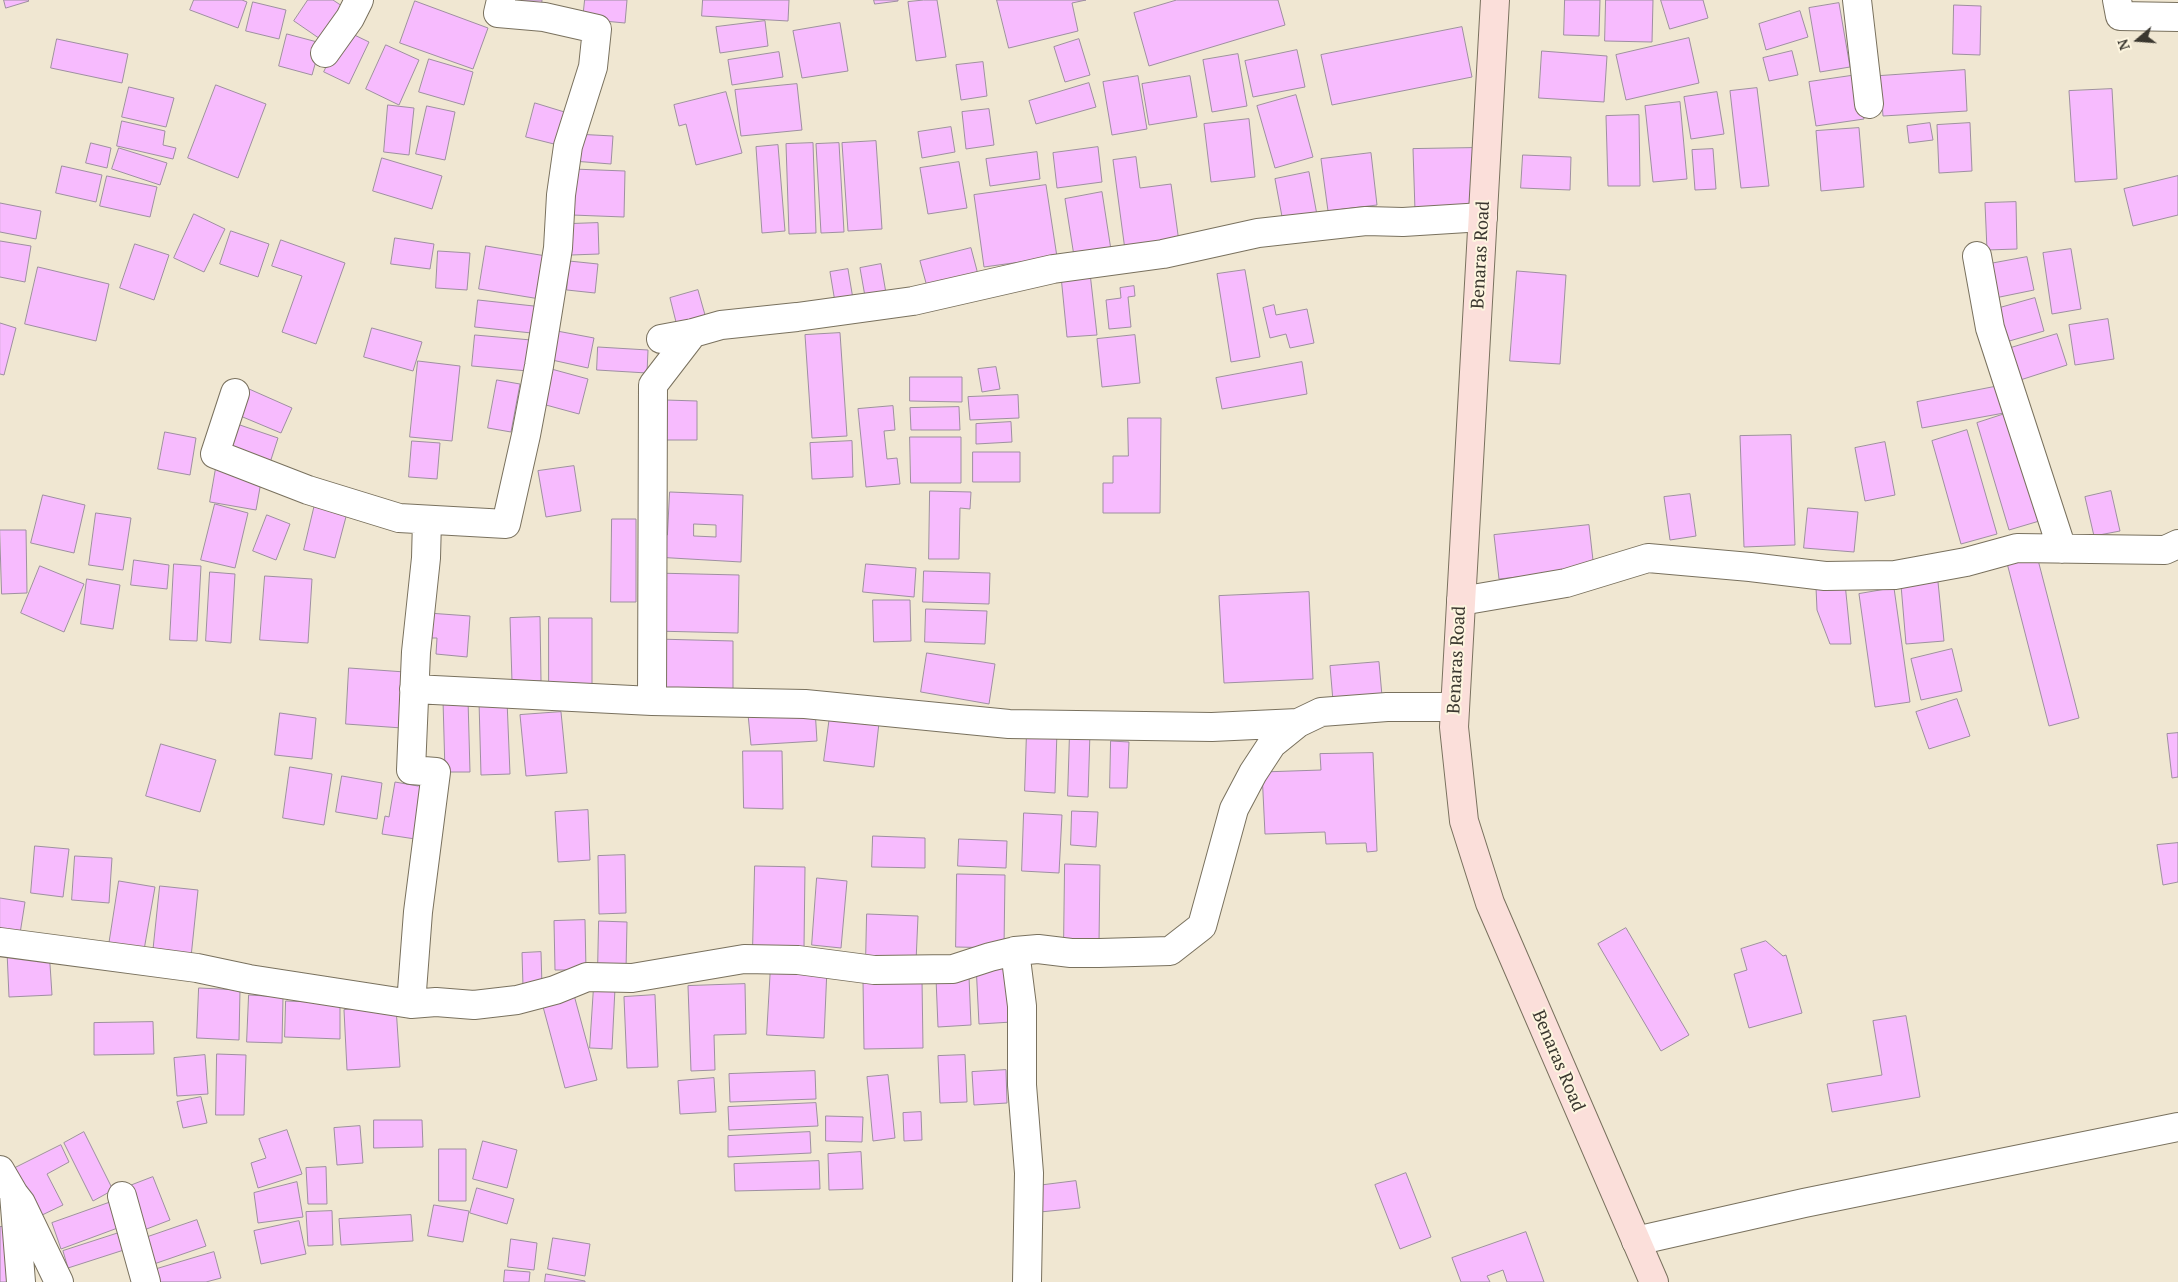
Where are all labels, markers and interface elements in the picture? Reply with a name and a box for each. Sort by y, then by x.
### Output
north arrow [2113,15,2163,65]
text: N [2113,37,2134,53]
street label: Benaras Road [1467,200,1495,310]
street label: Benaras Road [1443,605,1471,715]
street label: Benaras Road [1527,1007,1589,1115]

